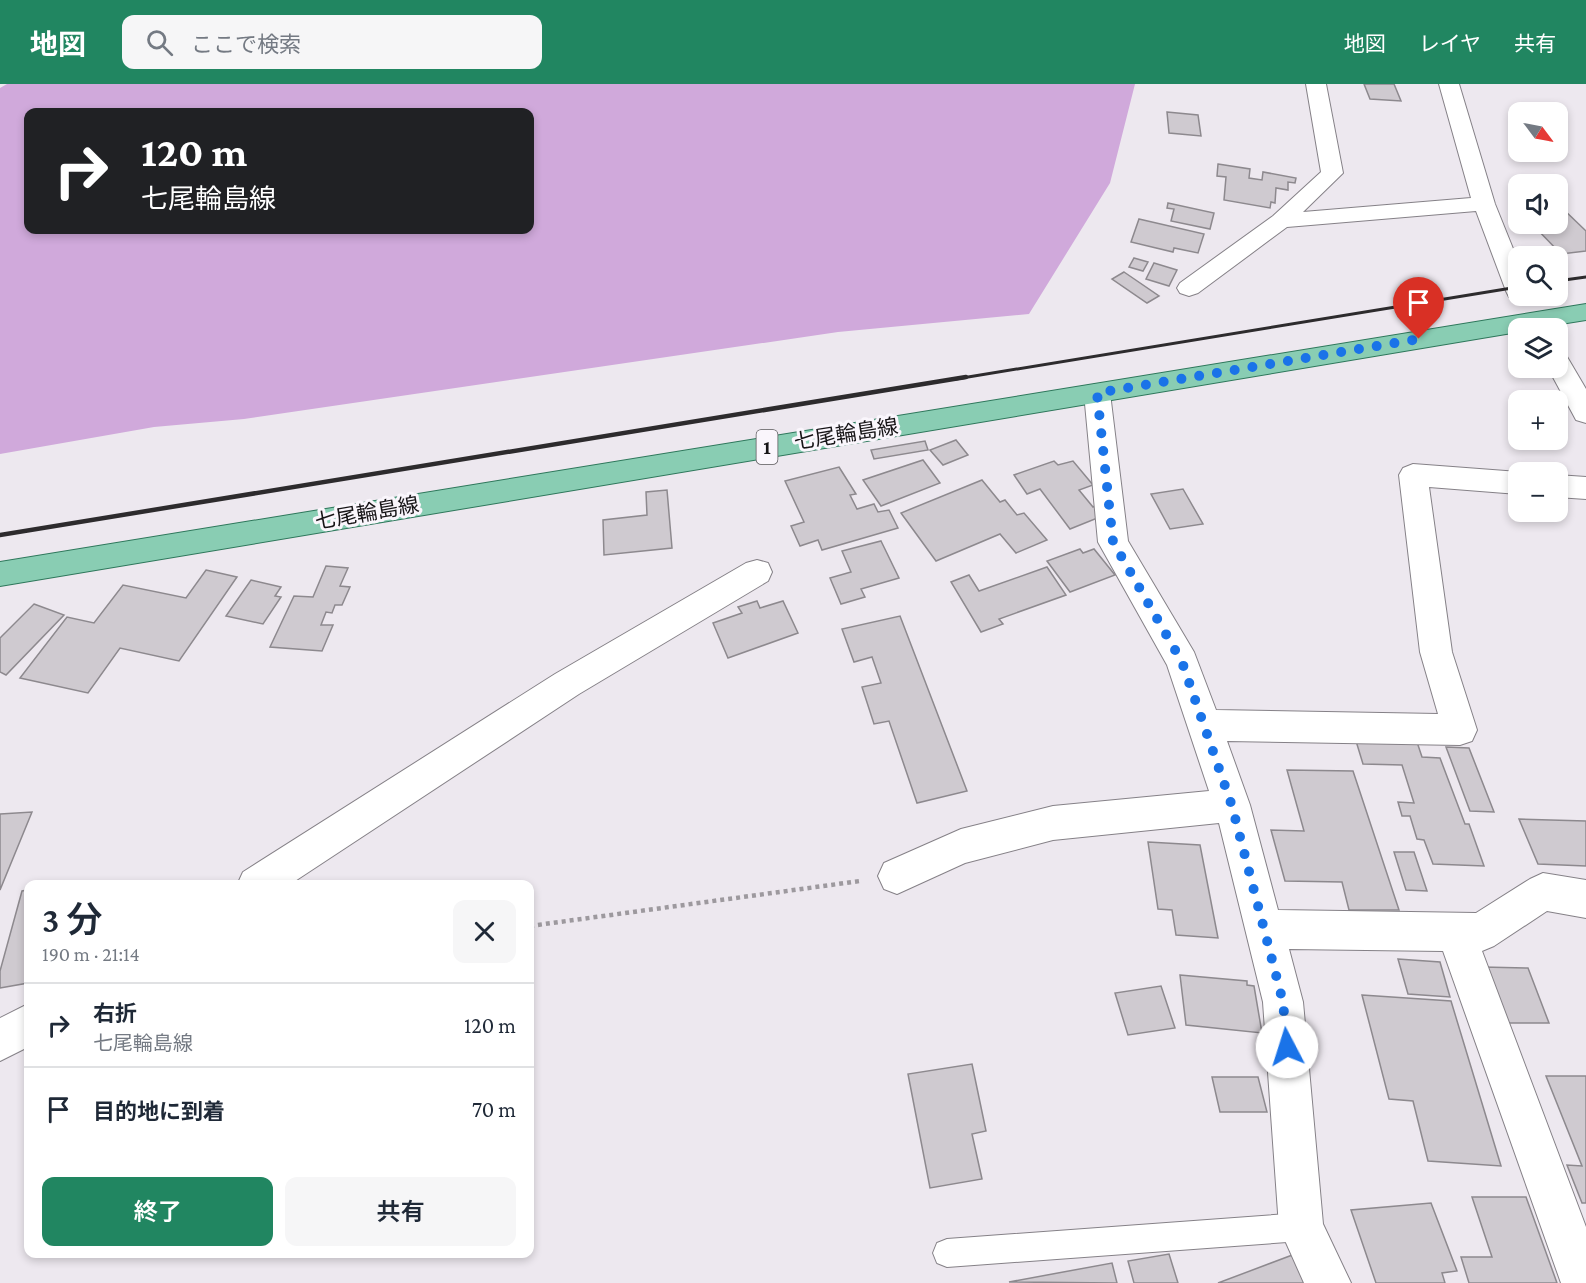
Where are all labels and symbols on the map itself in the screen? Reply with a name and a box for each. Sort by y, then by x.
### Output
north arrow [1508,102,1568,162]
pin [1393,277,1444,339]
street label: 七尾輪島線 [792,414,900,454]
road number: 1 [756,430,777,464]
street label: 七尾輪島線 [313,492,421,534]
position arrow [1255,1015,1319,1079]

